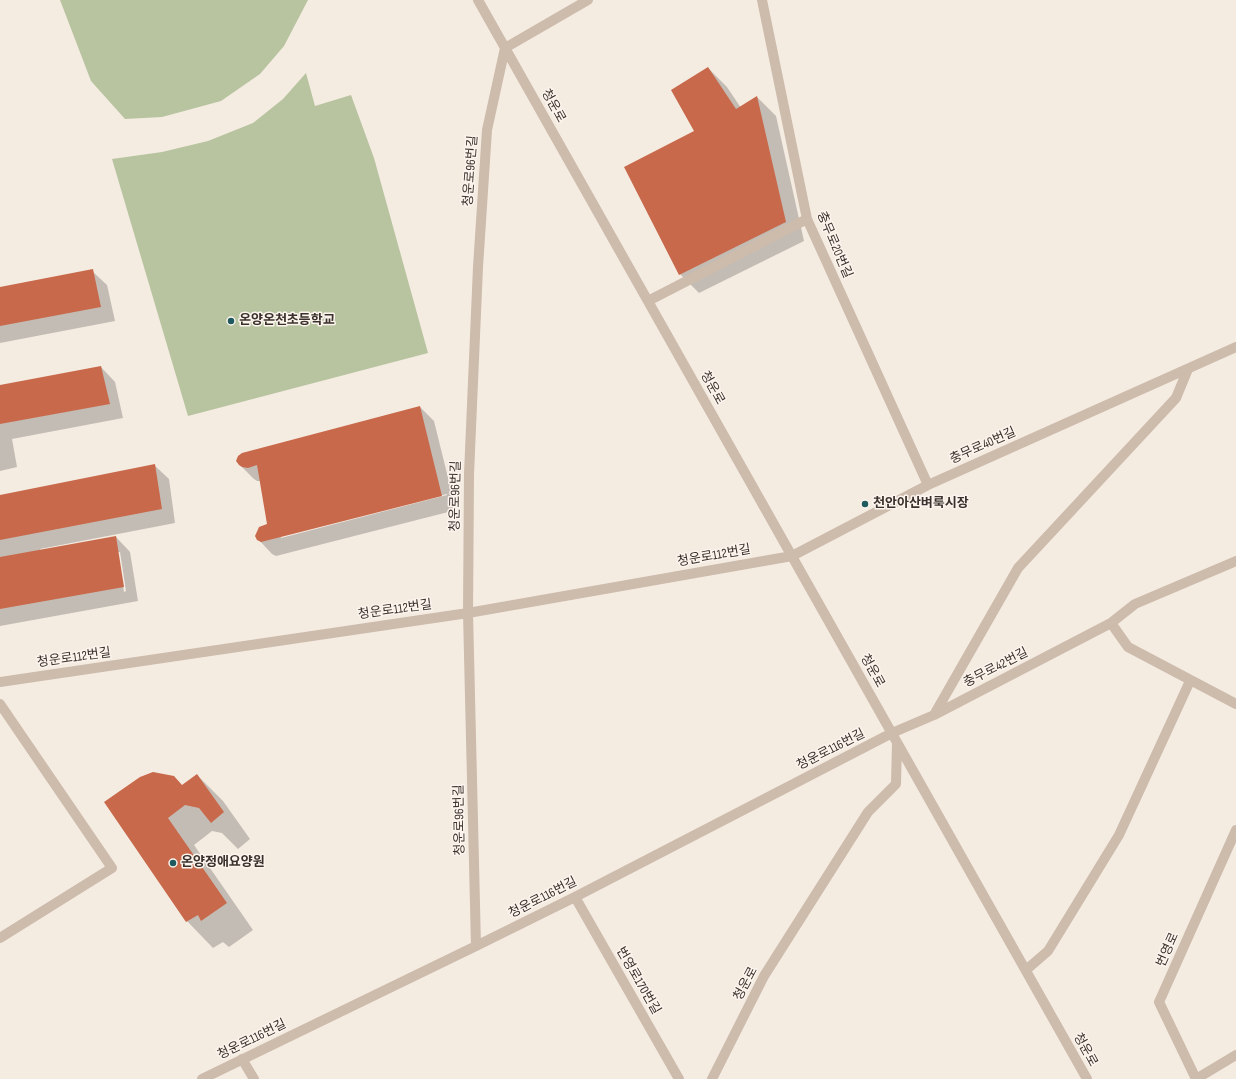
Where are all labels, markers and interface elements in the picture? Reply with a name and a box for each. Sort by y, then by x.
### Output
street label: 청운로 [537,87,569,125]
street label: 청운로96번길 [461,135,481,207]
street label: 충무로20번길 [813,209,855,281]
place label: 온양온천초등학교 [239,313,335,329]
marker: 온양온천초등학교 [226,316,236,326]
street label: 청운로 [696,369,728,407]
street label: 충무로40번길 [947,424,1019,468]
street label: 청운로96번길 [448,460,464,532]
place label: 천안아산벼룩시장 [873,496,969,512]
marker: 천안아산벼룩시장 [860,499,870,509]
street label: 청운로112번길 [676,542,752,570]
street label: 청운로112번길 [357,597,433,623]
street label: 청운로112번길 [36,645,112,671]
street label: 충무로42번길 [961,645,1031,691]
street label: 청운로 [856,652,888,690]
street label: 청운로116번길 [794,726,868,774]
street label: 청운로96번길 [452,784,468,856]
place label: 온양정애요양원 [181,855,265,871]
marker: 온양정애요양원 [168,858,178,868]
street label: 청운로116번길 [506,874,580,922]
street label: 번영로 [1154,930,1182,970]
street label: 번영로170번길 [612,945,664,1017]
street label: 청운로 [731,964,761,1004]
street label: 청운로116번길 [215,1017,289,1063]
street label: 청운로 [1069,1031,1101,1069]

